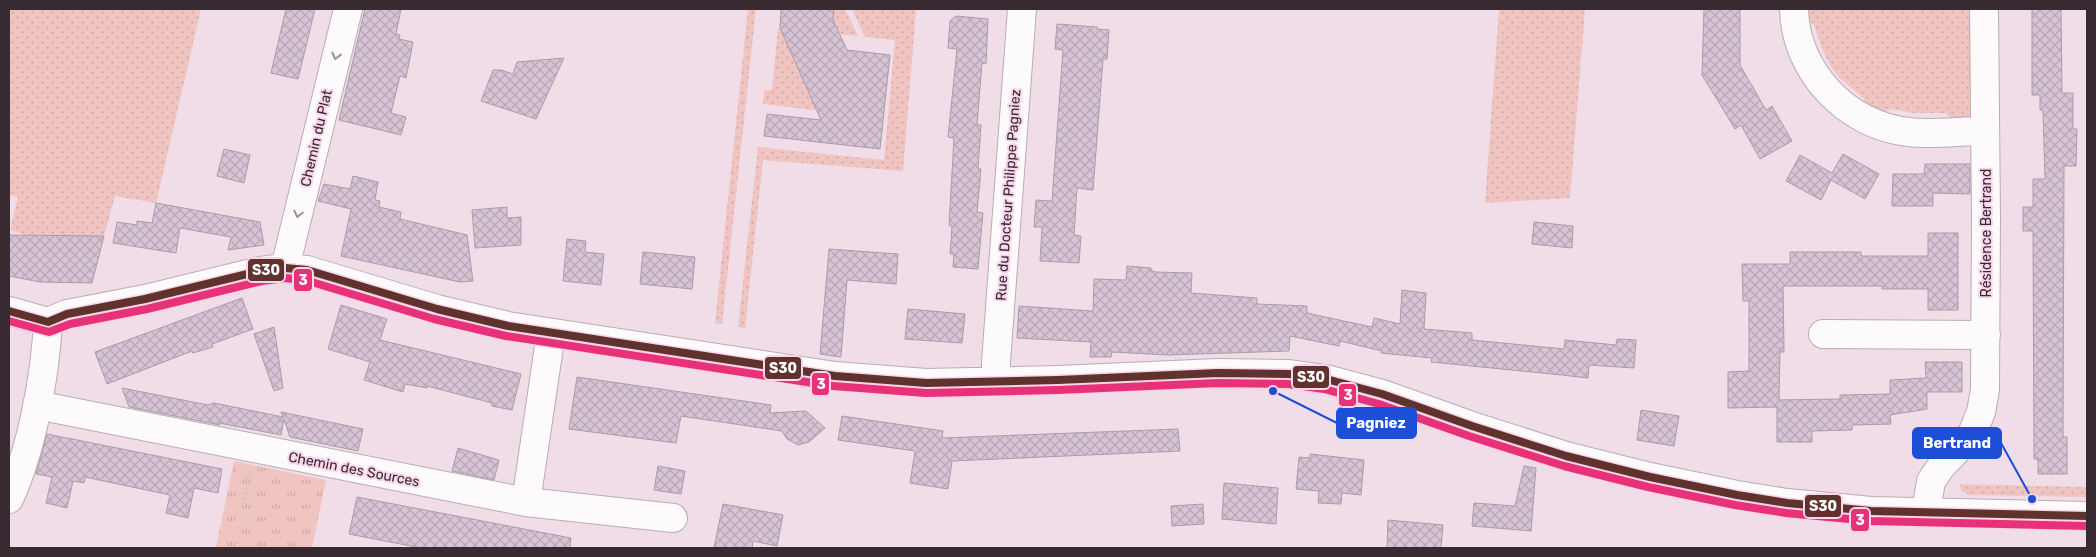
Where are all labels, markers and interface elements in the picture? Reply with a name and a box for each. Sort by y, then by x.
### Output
one-way arrow [331,52,342,61]
street label: Chemin du Plat [297,87,336,188]
street label: Rue du Docteur Philippe Pagniez [993,89,1024,301]
street label: Résidence Bertrand [1978,169,1995,297]
one-way arrow [293,210,304,219]
line badge: S30 [247,258,285,282]
text: S30 [252,262,280,279]
line badge: 3 [293,268,313,292]
text: 3 [298,272,308,289]
line badge: S30 [764,356,802,380]
text: S30 [769,360,797,377]
line badge: S30 [1292,365,1330,389]
text: S30 [1297,369,1325,386]
line badge: 3 [811,372,830,396]
text: 3 [816,376,826,393]
line badge: 3 [1338,383,1357,407]
text: 3 [1343,387,1353,404]
callout: Pagniez [1337,408,1416,438]
text: Pagniez [1346,414,1406,432]
callout: Bertrand [1913,428,2001,458]
text: Bertrand [1923,434,1991,452]
street label: Chemin des Sources [287,448,421,491]
line badge: S30 [1804,494,1842,518]
text: S30 [1809,498,1837,515]
line badge: 3 [1850,508,1870,532]
text: 3 [1855,512,1865,529]

